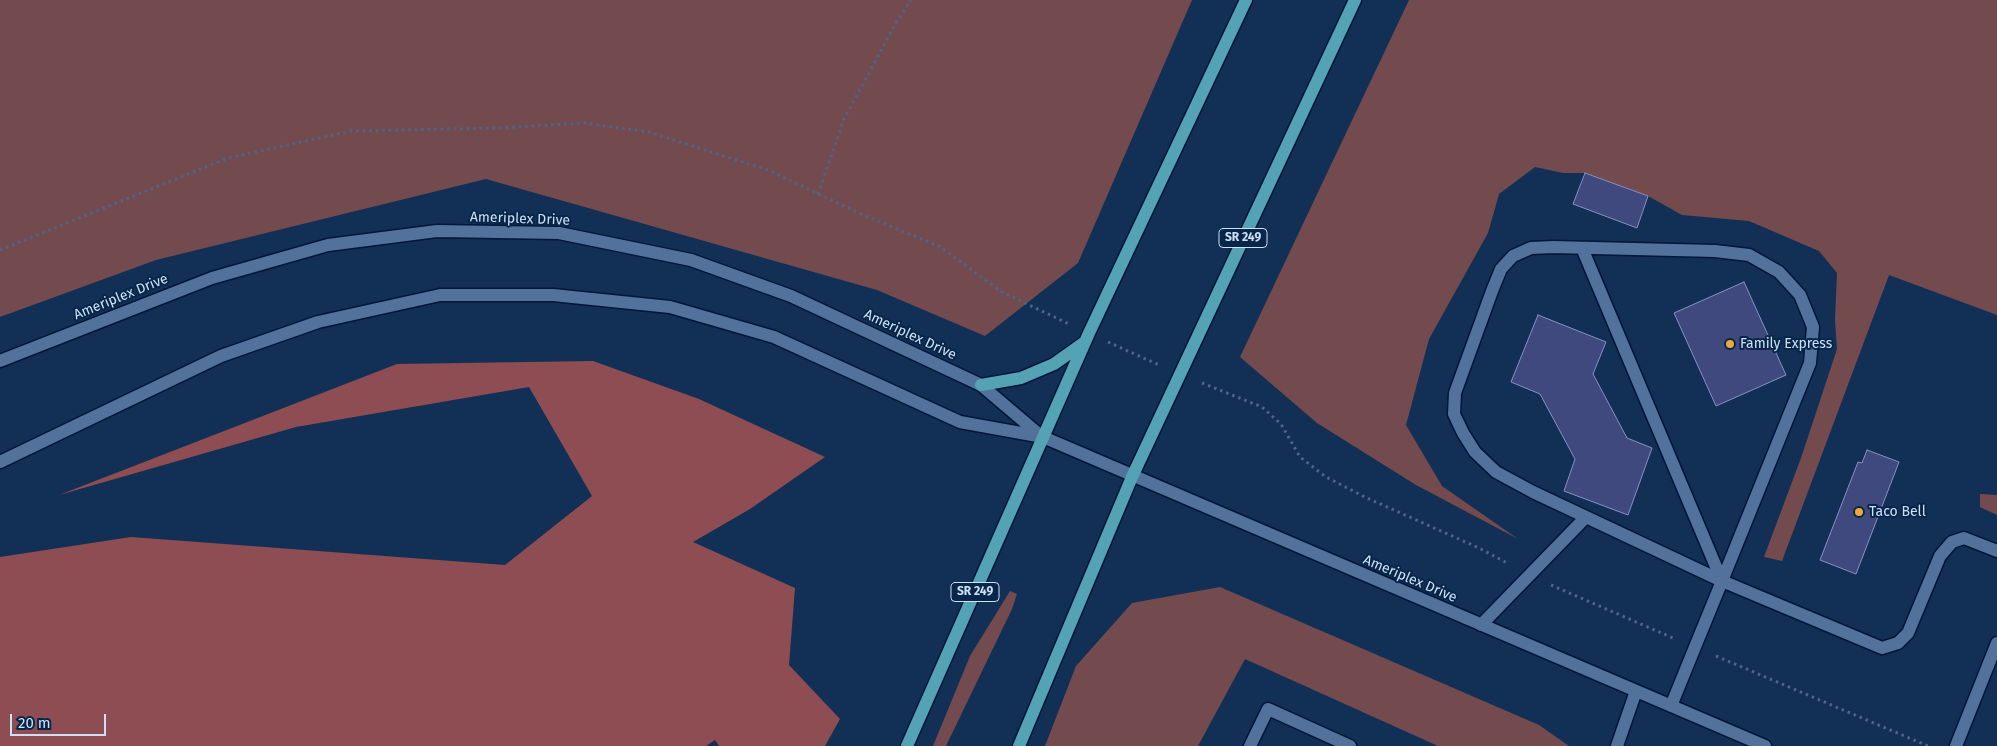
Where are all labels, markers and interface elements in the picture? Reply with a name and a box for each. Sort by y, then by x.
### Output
street label: Ameriplex Drive [470,209,570,229]
road number: SR 249 [1219,228,1267,248]
street label: Ameriplex Drive [71,270,171,324]
street label: Ameriplex Drive [861,306,959,364]
place label: Family Express [1740,336,1832,352]
marker: Family Express [1724,338,1736,350]
place label: Taco Bell [1869,504,1926,520]
marker: Taco Bell [1853,506,1865,518]
street label: Ameriplex Drive [1361,552,1459,606]
road number: SR 249 [951,582,999,602]
scale bar [12,704,109,736]
text: 20 m [18,714,51,732]

